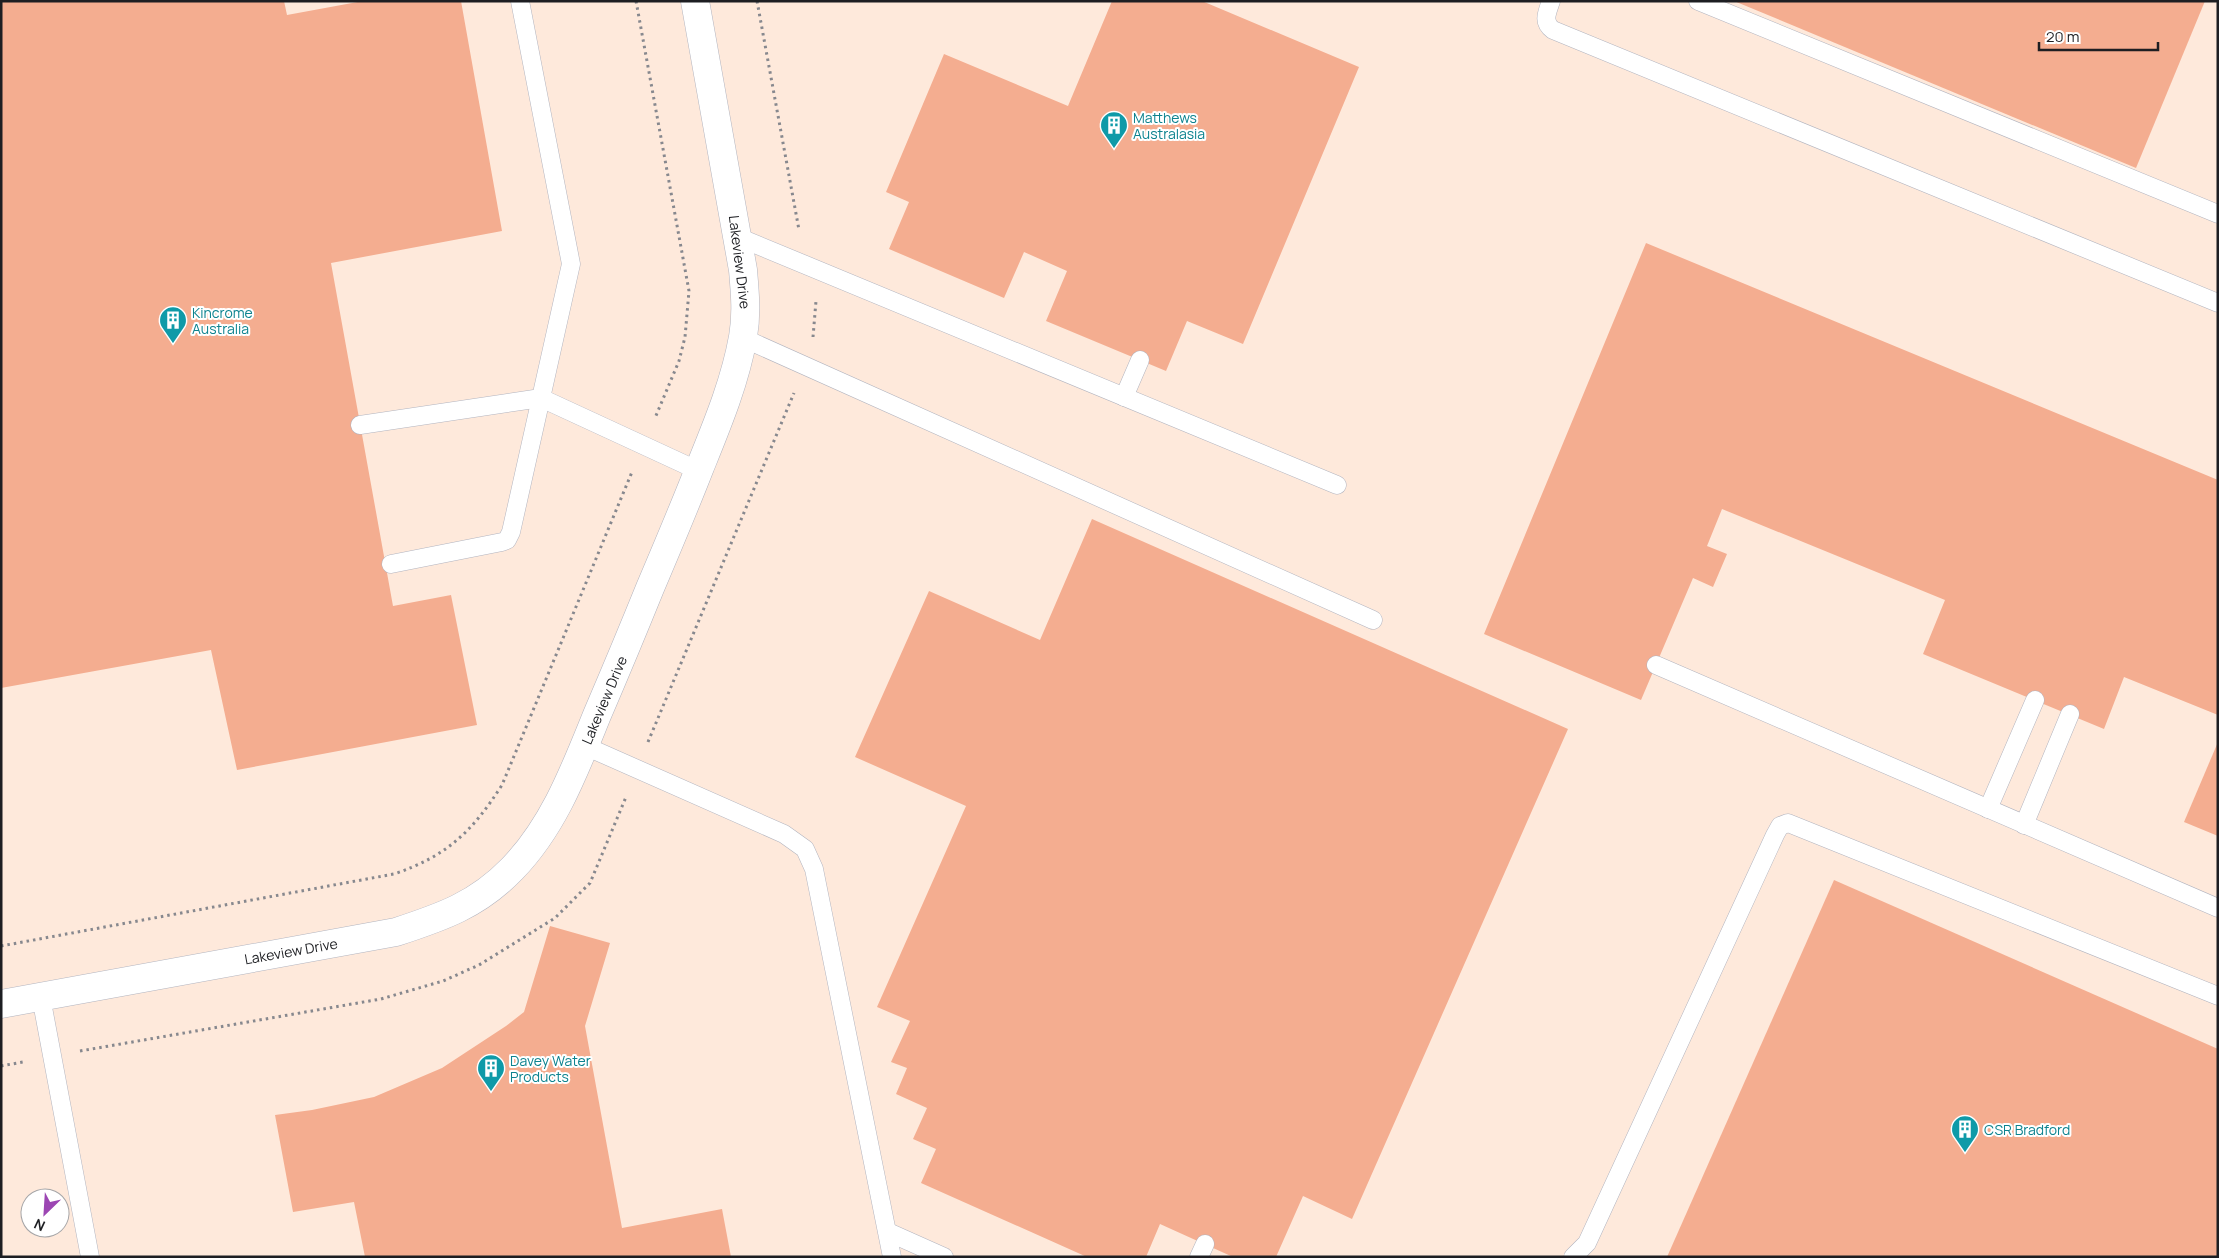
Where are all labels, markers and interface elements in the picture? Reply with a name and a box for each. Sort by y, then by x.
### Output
scale bar [2039,20,2158,52]
text: 20 m [2046,26,2079,47]
place label: Matthews Australasia [1133,108,1205,143]
building icon: Matthews Australasia [1099,110,1129,149]
street label: Lakeview Drive [725,214,755,310]
place label: Kincrome Australia [192,303,253,338]
building icon: Kincrome Australia [158,305,188,344]
street label: Lakeview Drive [577,653,631,747]
street label: Lakeview Drive [243,933,339,969]
place label: Davey Water Products [510,1051,591,1086]
building icon: Davey Water Products [476,1053,506,1092]
building icon: CSR Bradford [1950,1114,1980,1153]
place label: CSR Bradford [1984,1120,2070,1139]
north arrow [20,1188,70,1238]
text: N [31,1214,48,1236]

